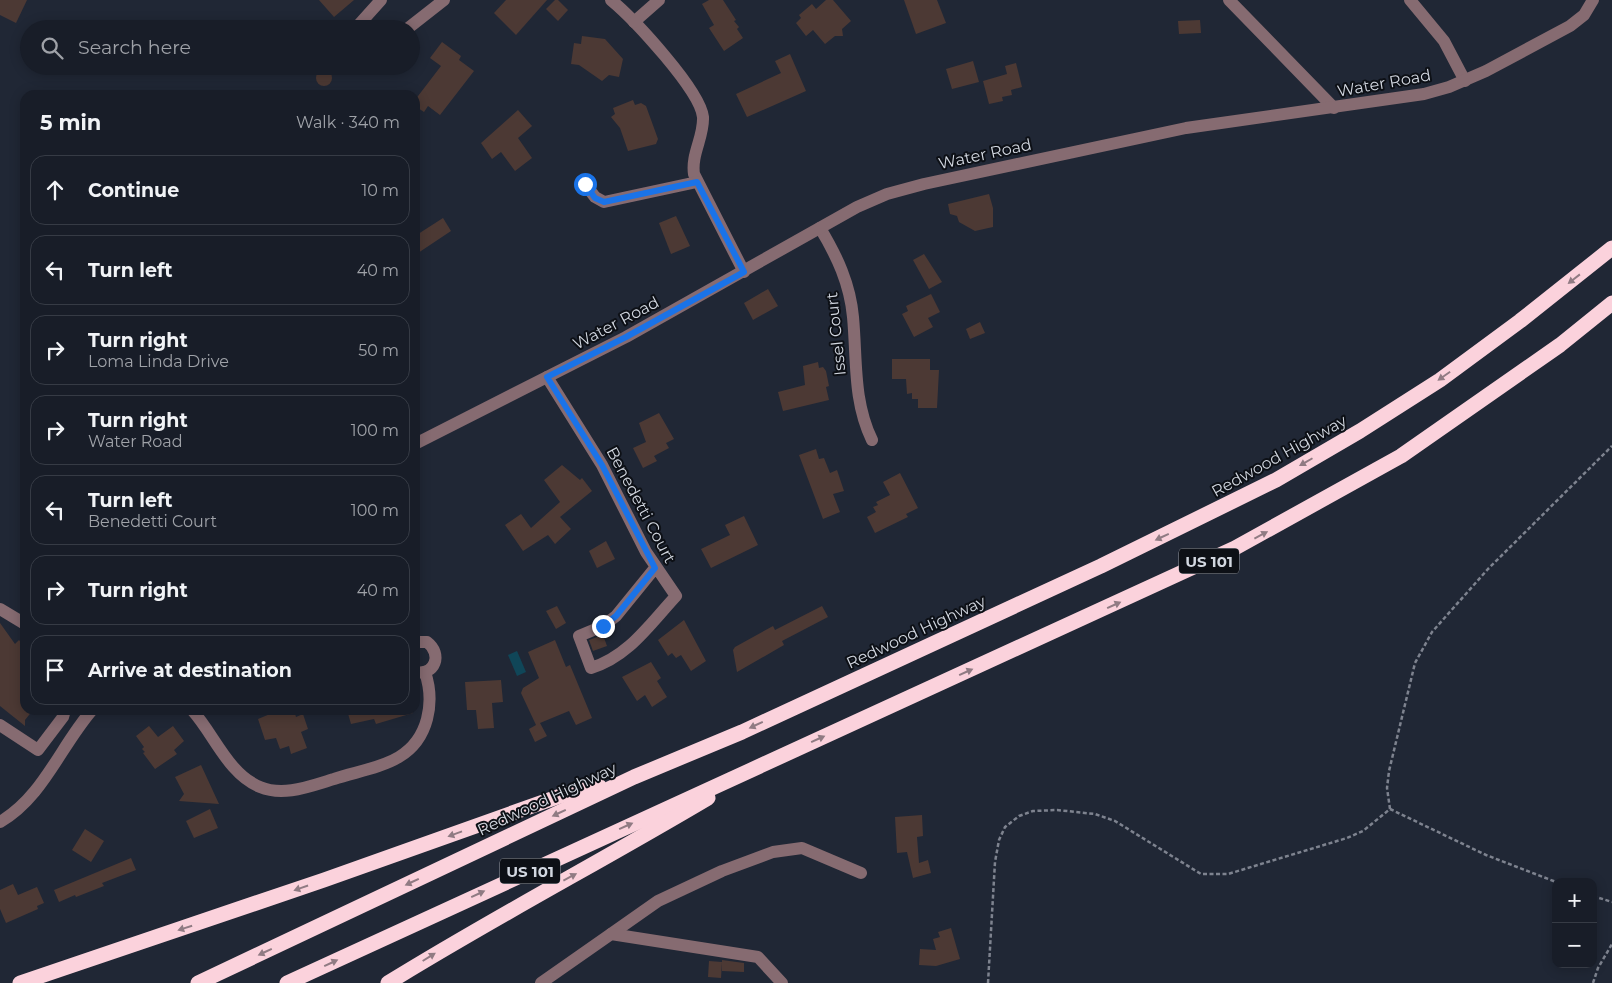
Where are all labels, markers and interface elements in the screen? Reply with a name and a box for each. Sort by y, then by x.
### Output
search box [20,20,420,75]
icon: search [38,34,66,62]
text: Search here [78,36,191,59]
street label: Water Road [1336,65,1432,101]
text: 5 min [40,110,101,135]
text: Walk · 340 m [296,113,400,132]
street label: Water Road [937,135,1033,173]
route start [574,173,597,196]
icon: ahead [41,176,69,204]
text: Continue [88,179,179,202]
text: 10 m [361,181,399,200]
icon: left [41,256,69,284]
text: Turn left [88,259,173,282]
text: 40 m [357,261,399,280]
one-way arrow [1568,273,1581,284]
street label: Issel Court [822,291,850,377]
street label: Water Road [570,292,662,354]
text: Turn right [88,329,188,352]
icon: right [41,336,69,364]
text: 50 m [358,341,399,360]
text: Loma Linda Drive [88,352,229,371]
one-way arrow [1437,371,1451,381]
text: Turn right [88,409,188,432]
street label: Redwood Highway [1208,411,1350,501]
icon: right [41,416,69,444]
text: 100 m [351,421,399,440]
text: Water Road [88,432,183,451]
street label: Benedetti Court [602,444,680,567]
one-way arrow [1300,458,1313,467]
text: Turn left [88,489,173,512]
icon: left [41,496,69,524]
text: 100 m [351,501,399,520]
text: Benedetti Court [88,512,217,531]
one-way arrow [1253,531,1268,539]
one-way arrow [1155,533,1169,541]
road number: US 101 [1179,548,1239,574]
icon: right [41,576,69,604]
text: Turn right [88,579,188,602]
text: 40 m [357,581,399,600]
street label: Redwood Highway [843,591,989,673]
one-way arrow [1107,600,1121,608]
route end [592,615,615,638]
icon: arrive [41,656,69,684]
text: Arrive at destination [88,659,292,682]
one-way arrow [959,668,973,676]
one-way arrow [748,721,763,730]
one-way arrow [811,735,825,743]
street label: Redwood Highway [474,758,620,840]
one-way arrow [552,809,566,817]
one-way arrow [619,822,633,830]
one-way arrow [447,831,462,838]
road number: US 101 [500,858,560,884]
one-way arrow [563,873,578,881]
one-way arrow [405,878,419,886]
map controls [1552,878,1597,968]
button: + [1552,878,1597,923]
one-way arrow [294,885,309,892]
one-way arrow [471,890,485,898]
button: − [1552,923,1597,968]
one-way arrow [177,924,192,932]
one-way arrow [258,948,272,956]
one-way arrow [423,953,436,962]
one-way arrow [324,958,338,966]

